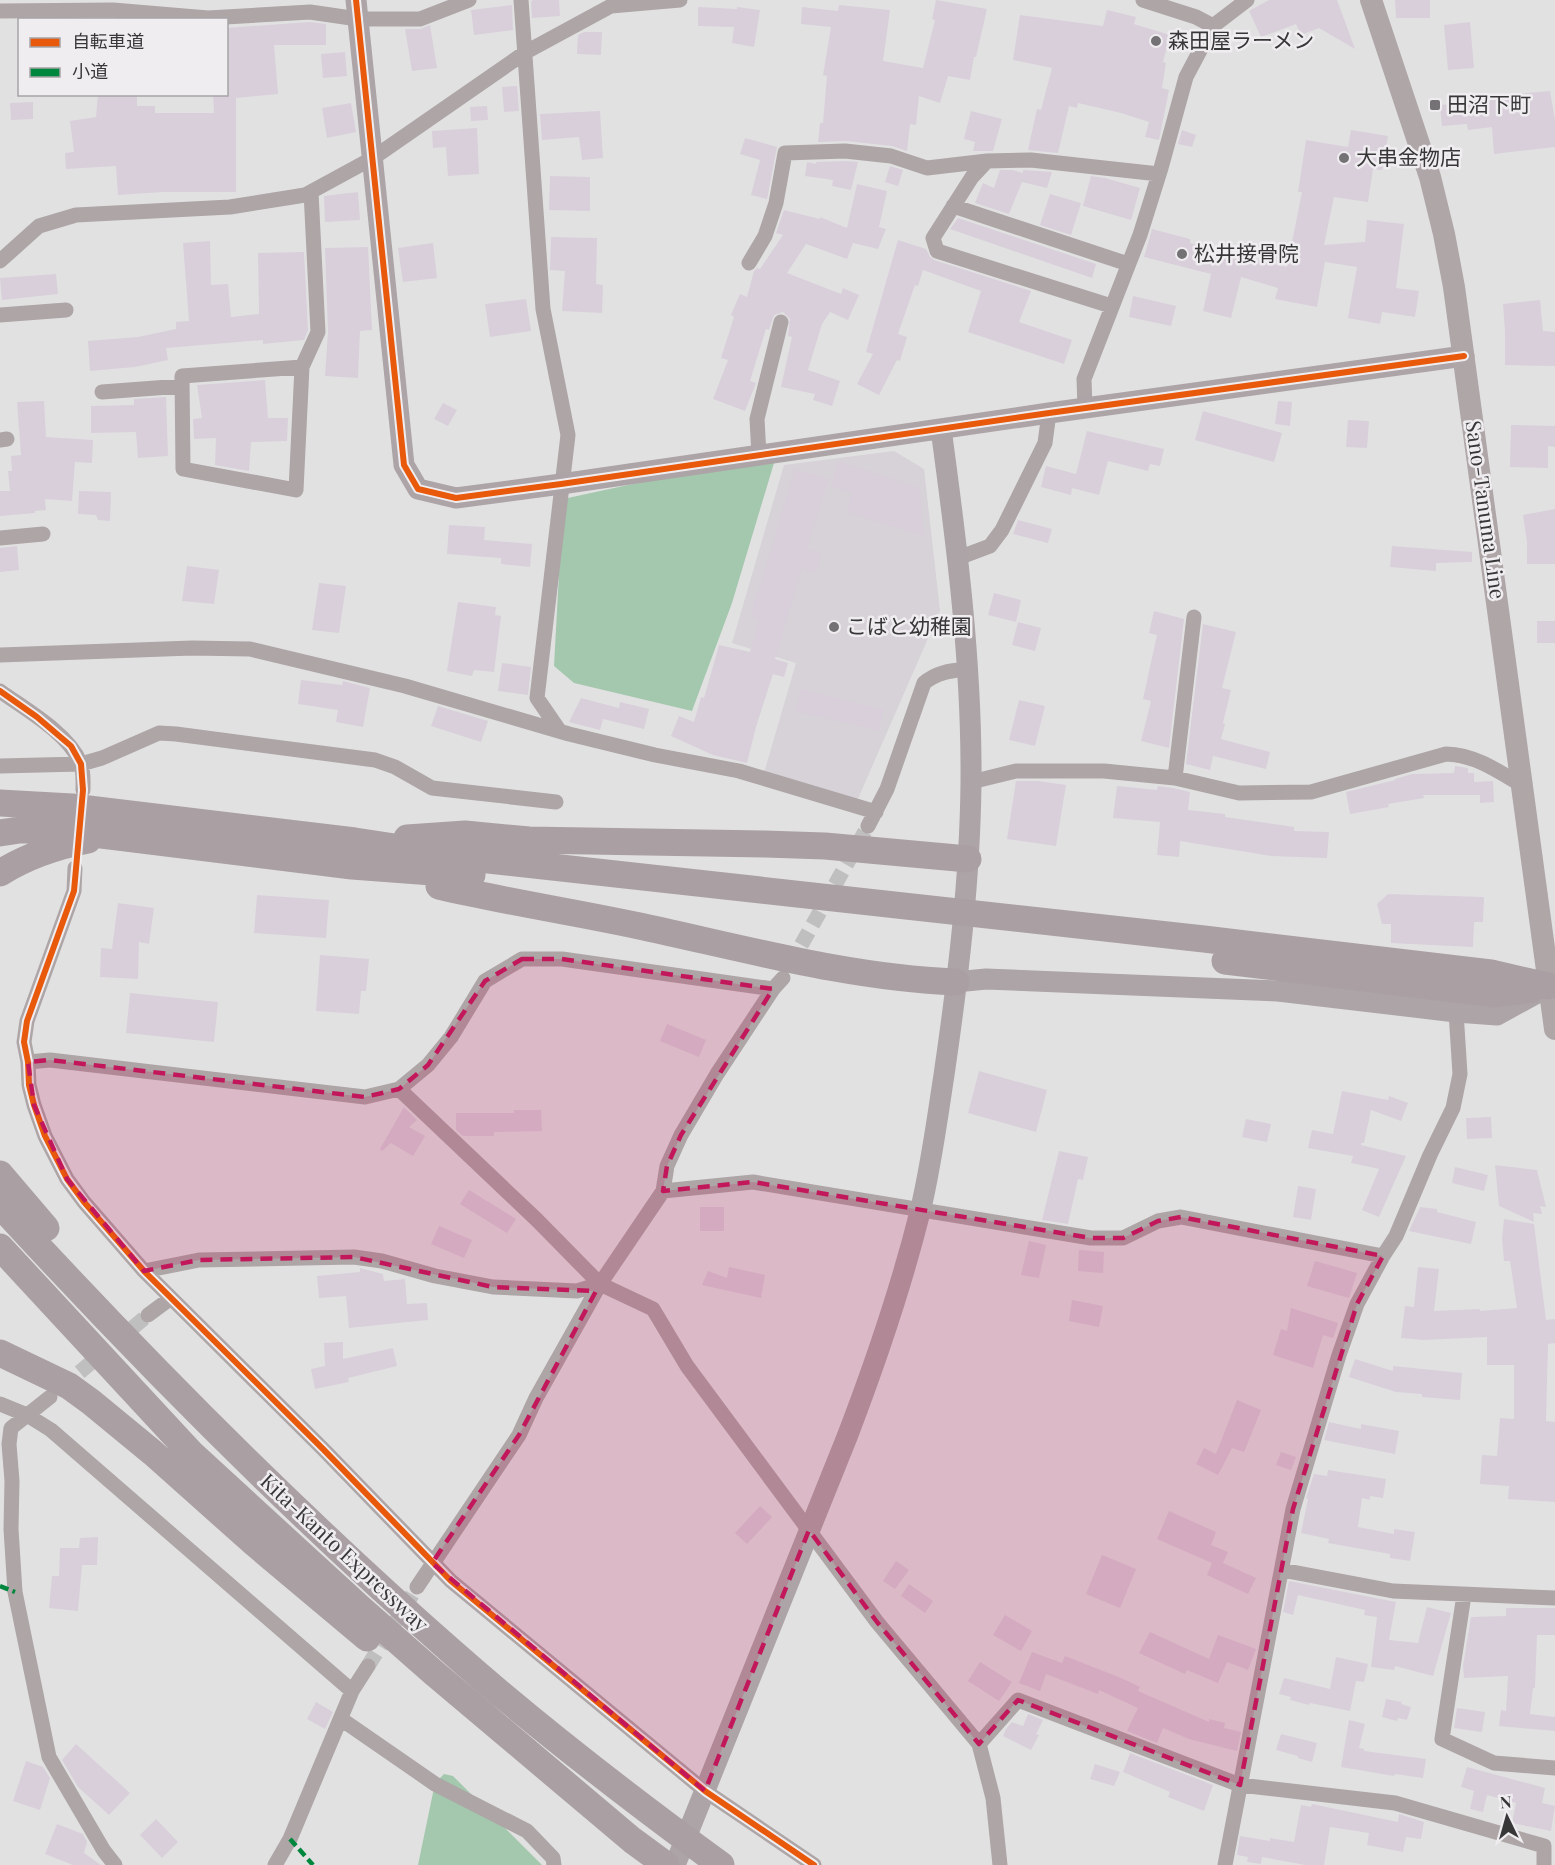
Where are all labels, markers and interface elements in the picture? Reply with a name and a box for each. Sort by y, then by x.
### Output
legend [18,18,228,96]
place label: 森田屋ラーメン [1168,25,1314,53]
text: 自転車道 [72,29,144,53]
marker: 森田屋ラーメン [1149,34,1163,48]
text: 小道 [72,59,108,83]
place label: 田沼下町 [1447,89,1531,117]
marker: 田沼下町 [1428,98,1442,112]
place label: 大串金物店 [1356,142,1461,170]
marker: 大串金物店 [1337,151,1351,165]
place label: 松井接骨院 [1194,238,1299,266]
marker: 松井接骨院 [1175,247,1189,261]
street label: Sano-Tanuma Line [1461,419,1513,601]
place label: こばと幼稚園 [846,611,972,639]
marker: こばと幼稚園 [827,620,841,634]
street label: Kita-Kanto Expressway [255,1466,436,1637]
north arrow [1477,1787,1537,1847]
text: N [1499,1791,1513,1813]

